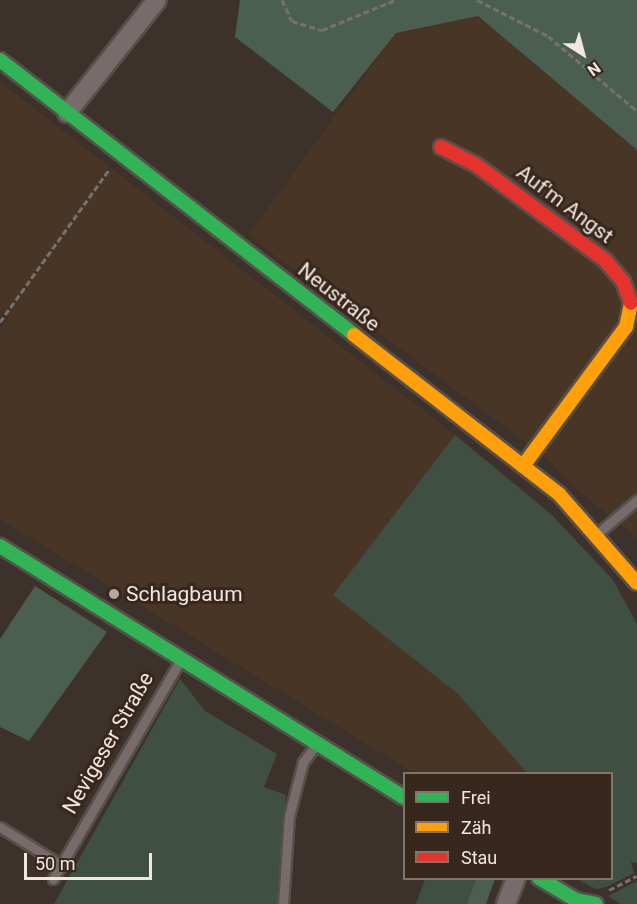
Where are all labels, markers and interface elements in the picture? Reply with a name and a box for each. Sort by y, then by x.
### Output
north arrow [553,24,613,84]
text: N [584,58,604,80]
street label: Auf'm Angst [512,159,618,249]
street label: Neustraße [293,257,385,337]
place label: Schlagbaum [126,581,243,607]
marker: Schlagbaum [107,587,121,601]
street label: Nevigeser Straße [57,668,159,818]
legend [403,772,613,880]
text: Frei [461,787,491,808]
text: Zäh [461,817,492,838]
scale bar [27,841,154,879]
text: Stau [461,847,497,868]
text: 50 m [35,853,75,874]

